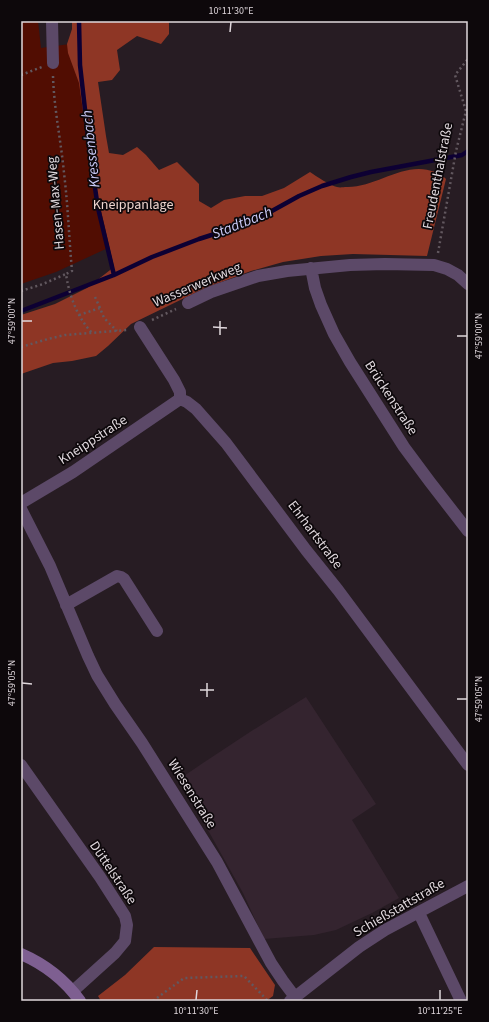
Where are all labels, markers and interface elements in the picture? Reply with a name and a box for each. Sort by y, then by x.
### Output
text: 10°11'30"E [208,4,254,18]
water label: Kressenbach [76,109,106,189]
street label: Freudenthalstraße [418,121,458,231]
street label: Hasen-Max-Weg [42,156,70,250]
park label: Kneippanlage [93,195,173,215]
water label: Stadtbach [209,201,276,245]
street label: Wasserwerkweg [150,257,244,313]
text: 47°59'00"N [5,298,19,344]
text: 47°59'00"N [472,313,486,359]
street label: Brückenstraße [359,357,423,439]
street label: Kneippstraße [55,410,131,470]
street label: Ehrhartstraße [283,497,347,573]
text: 47°59'05"N [5,660,19,706]
text: 47°59'05"N [472,676,486,722]
street label: Wiesenstraße [163,755,221,833]
street label: Düttelstraße [84,837,142,909]
street label: Schießstattstraße [350,874,449,942]
text: 10°11'30"E [173,1004,219,1018]
text: 10°11'25"E [417,1004,463,1018]

